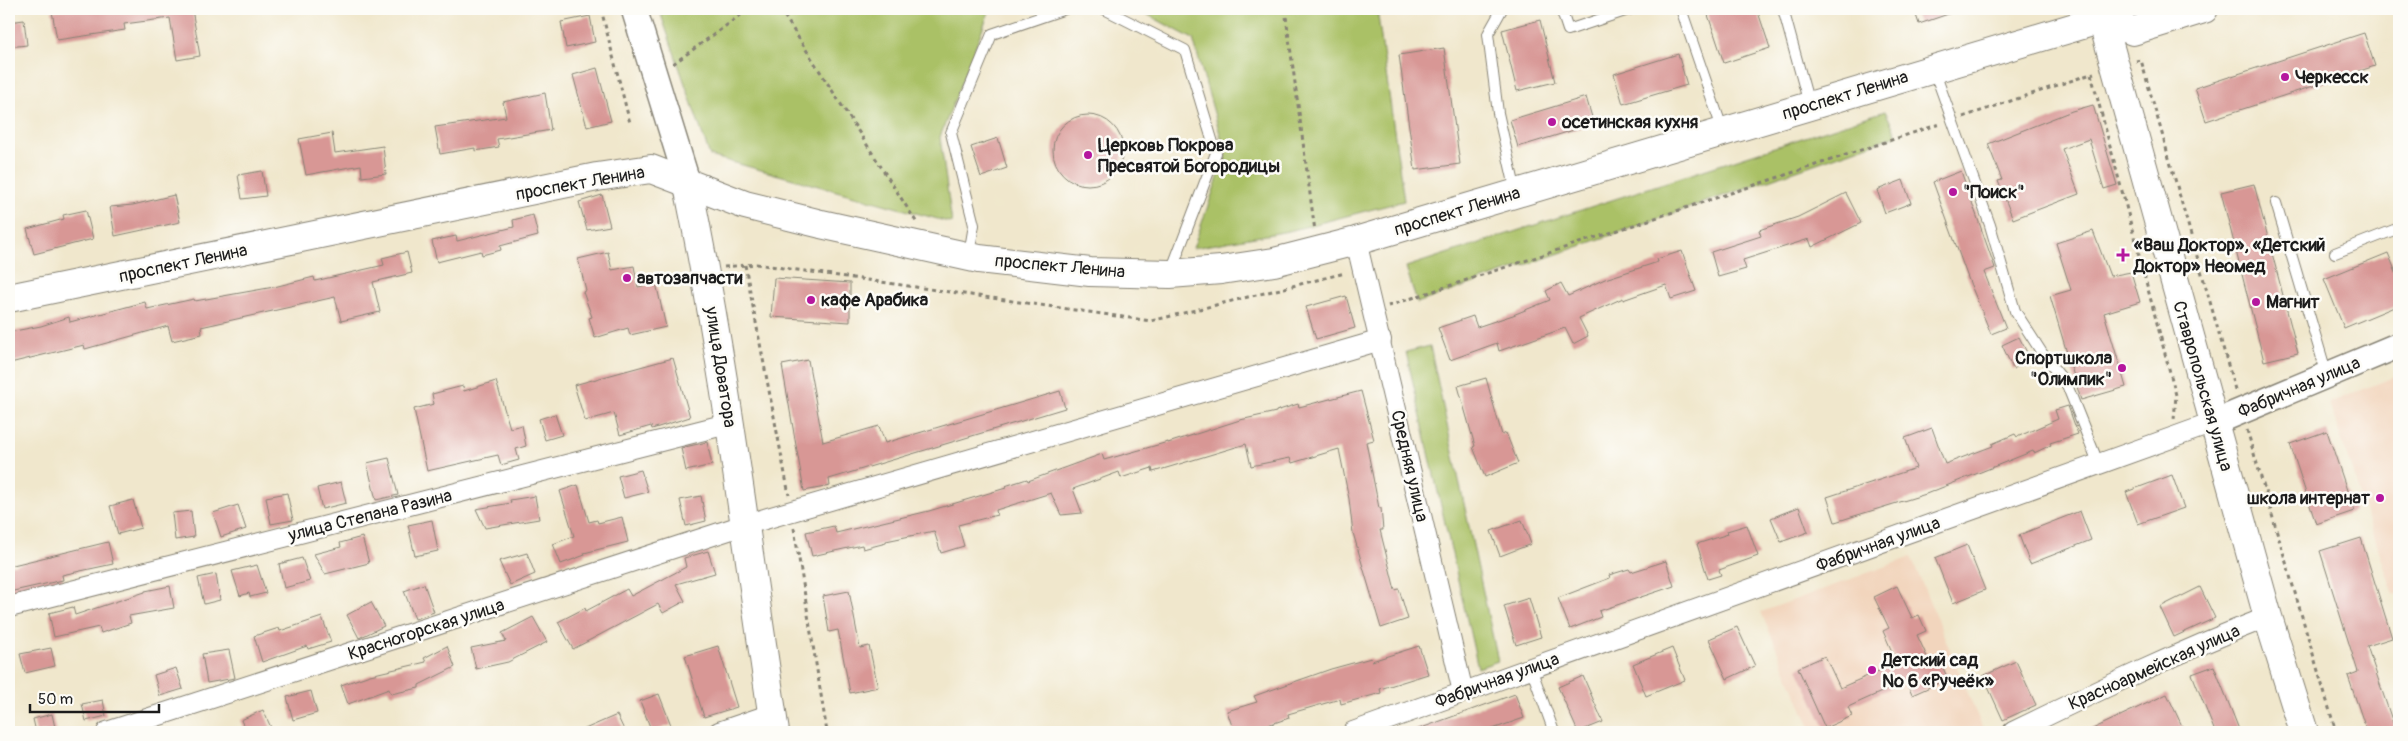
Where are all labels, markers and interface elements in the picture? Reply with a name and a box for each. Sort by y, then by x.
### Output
street label: проспект Ленина [1779,65,1911,126]
place label: Черкесск [2295,66,2369,89]
marker: Черкесск [2279,71,2291,83]
place label: осетинская кухня [1561,111,1698,134]
marker: осетинская кухня [1546,116,1558,128]
place label: Церковь Покрова Пресвятой Богородицы [1098,134,1280,178]
marker: Церковь Покрова Пресвятой Богородицы [1082,149,1094,161]
street label: проспект Ленина [514,161,646,206]
street label: проспект Ленина [1391,181,1523,242]
place label: "Поиск" [1963,181,2025,204]
marker: "Поиск" [1947,186,1959,198]
place label: «Ваш Доктор», «Детский Доктор» Неомед [2133,234,2325,278]
street label: проспект Ленина [117,239,249,288]
marker: «Ваш Доктор», «Детский Доктор» Неомед [2116,248,2130,262]
street label: проспект Ленина [994,249,1126,284]
place label: автозапчасти [637,267,742,290]
marker: автозапчасти [621,272,633,284]
place label: кафе Арабика [821,289,929,312]
place label: Магнит [2266,291,2320,314]
marker: кафе Арабика [805,294,817,306]
marker: Магнит [2250,296,2262,308]
street label: Ставропольская улица [2167,298,2238,474]
street label: улица Доватора [699,304,741,429]
place label: Спортшкола "Олимпик" [2015,347,2113,391]
street label: Фабричная улица [2235,351,2364,424]
marker: Спортшкола "Олимпик" [2116,362,2128,374]
street label: Средняя улица [1385,408,1434,524]
street label: улица Степана Разина [285,484,454,547]
place label: школа интернат [2247,487,2371,510]
marker: школа интернат [2374,492,2386,504]
street label: Фабричная улица [1813,511,1943,578]
street label: Красногорская улица [345,593,507,666]
street label: Красноармейская улица [2065,619,2243,716]
street label: Фабричная улица [1432,647,1562,714]
place label: Детский сад № 6 «Ручеёк» [1881,649,1995,693]
marker: Детский сад № 6 «Ручеёк» [1866,664,1878,676]
scale bar [30,681,159,713]
text: 50 m [38,690,73,709]

